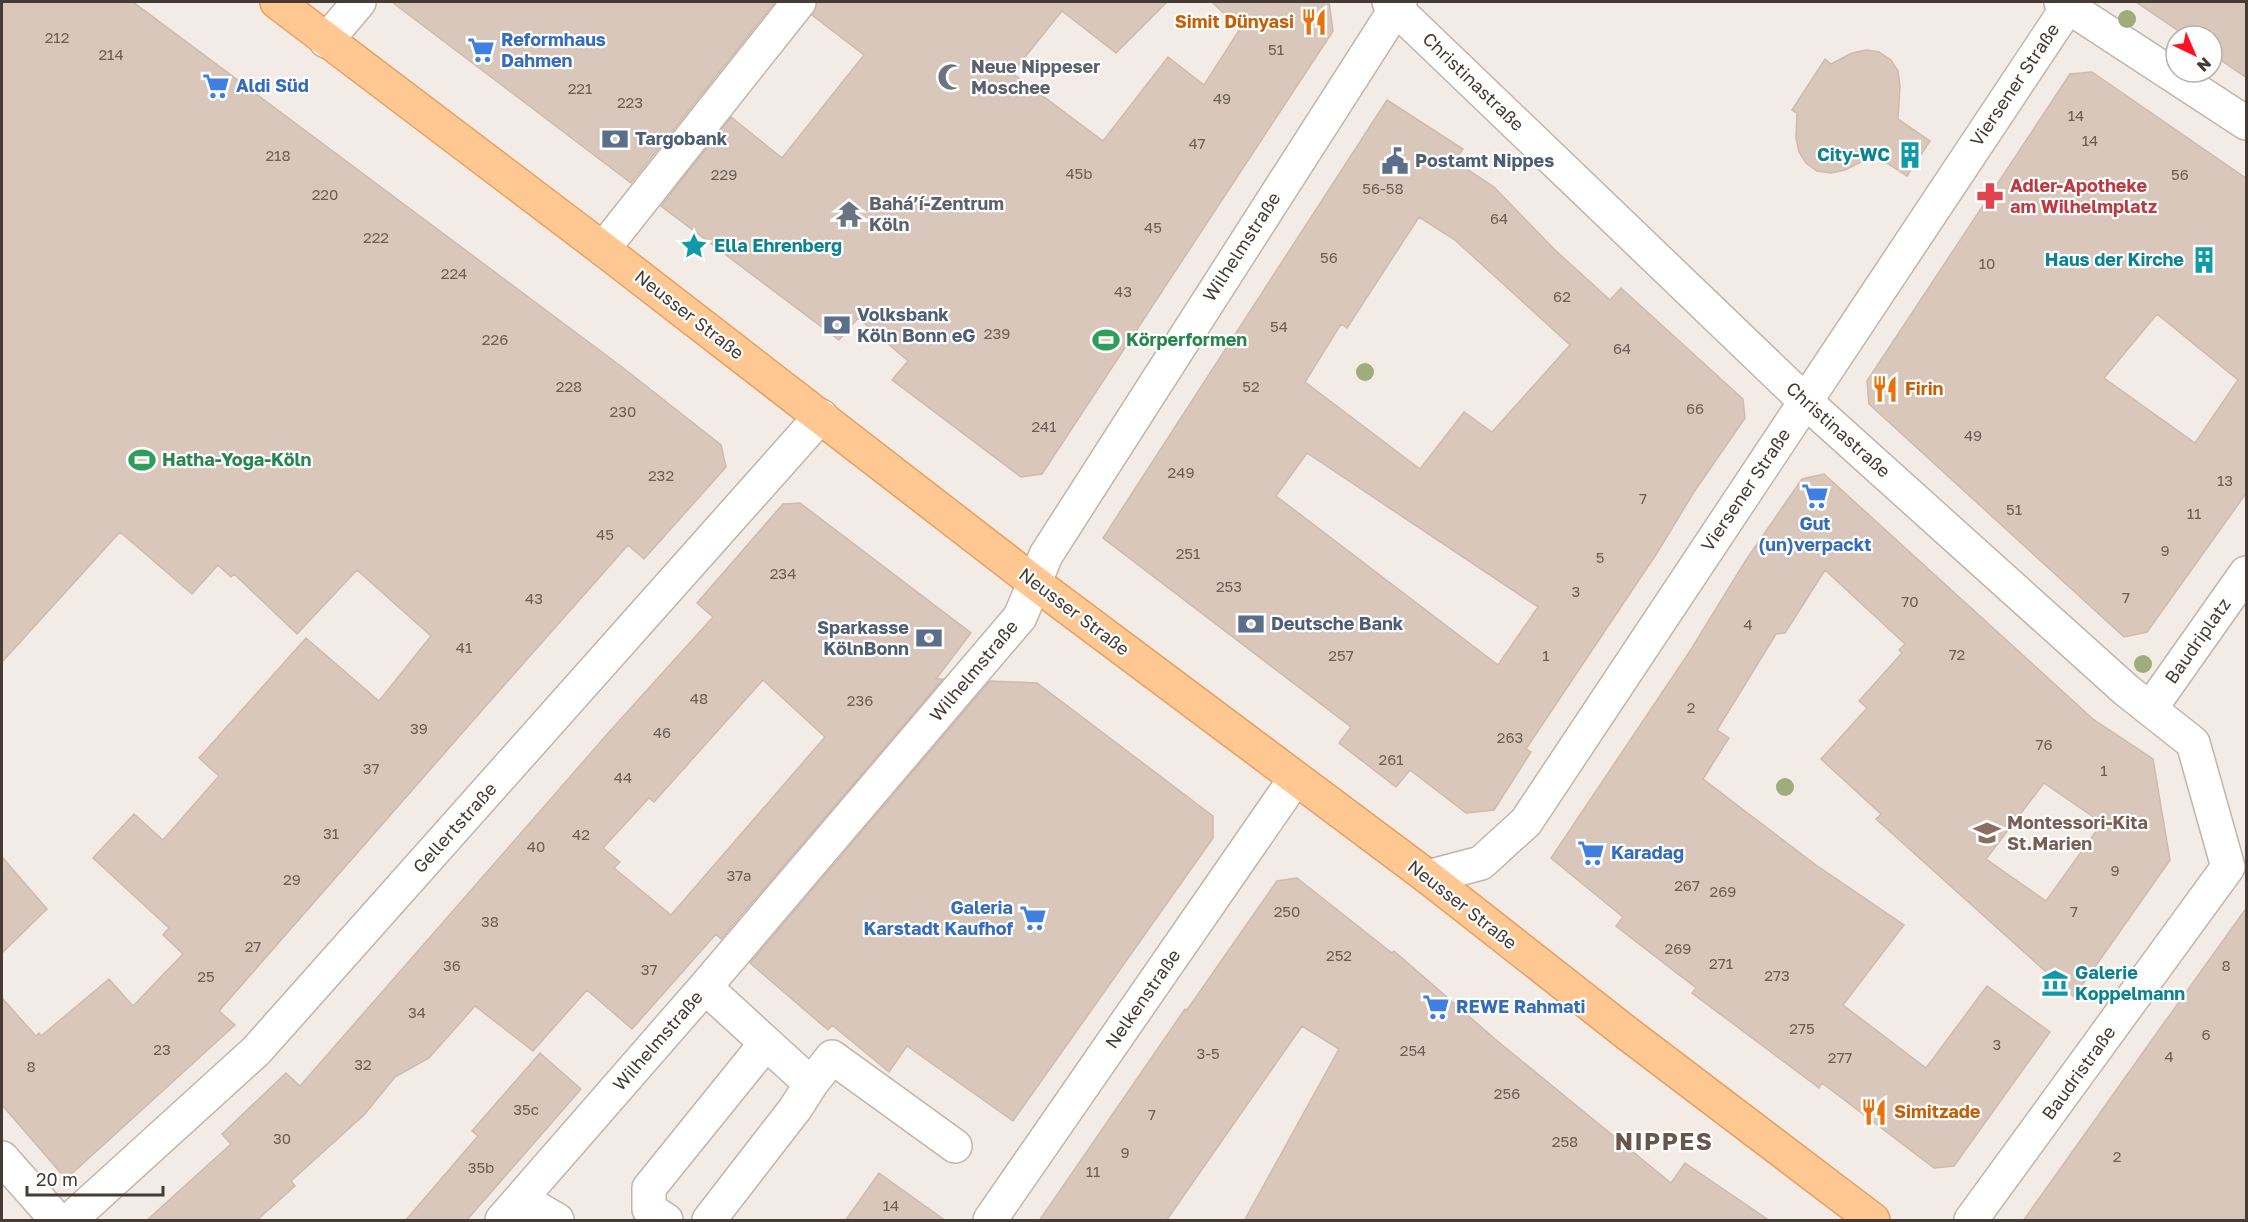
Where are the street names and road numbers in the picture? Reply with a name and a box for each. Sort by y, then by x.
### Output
street label: Viersener Straße [1965,19,2063,150]
street label: Christinastraße [1418,27,1529,135]
street label: Wilhelmstraße [1198,188,1285,305]
street label: Neusser Straße [631,265,749,364]
street label: Christinastraße [1782,377,1895,482]
street label: Viersener Straße [1696,424,1794,555]
street label: Neusser Straße [1015,563,1134,660]
street label: Baudriplatz [2160,593,2235,688]
street label: Wilhelmstraße [924,615,1022,726]
street label: Gellertstraße [408,778,501,877]
street label: Neusser Straße [1404,855,1522,954]
street label: Nelkenstraße [1100,945,1184,1052]
street label: Wilhelmstraße [608,986,707,1095]
street label: Baudristraße [2037,1021,2120,1124]

